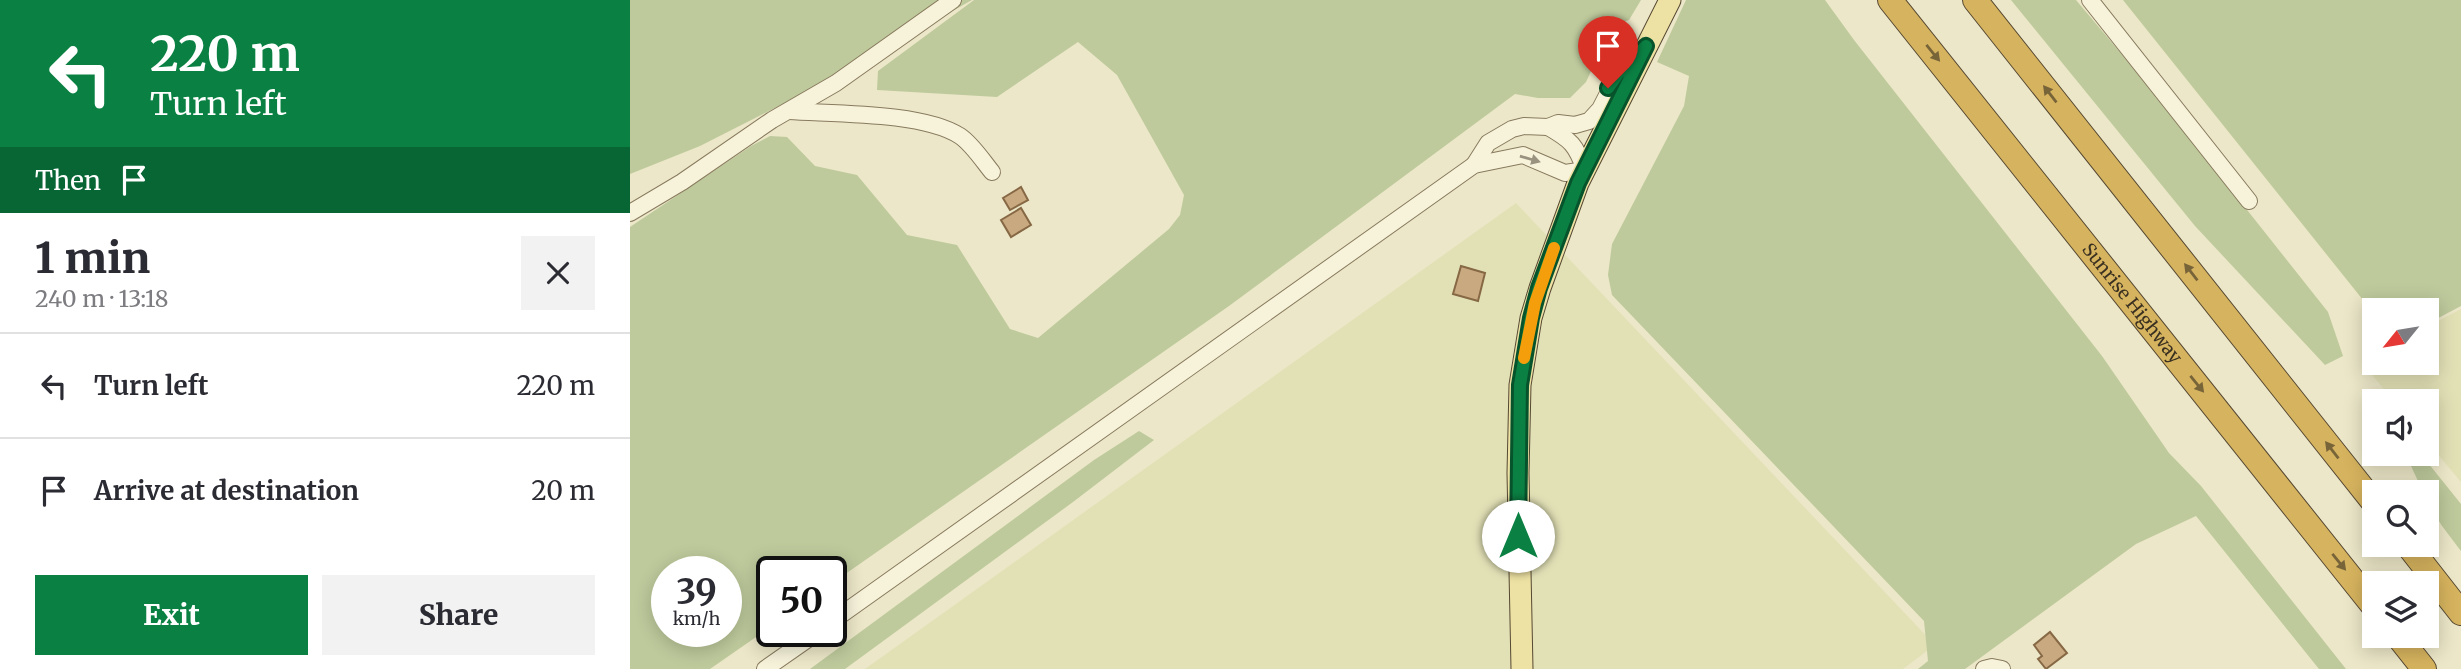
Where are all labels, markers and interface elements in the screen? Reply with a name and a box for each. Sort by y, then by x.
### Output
pin [1578,16,1638,88]
text: 220 m [150,23,300,84]
icon: arrive [1589,27,1627,65]
icon: left [35,28,126,119]
one-way arrow [1925,44,1940,62]
text: Turn left [150,84,287,124]
one-way arrow [2043,85,2057,103]
one-way arrow [1520,154,1542,165]
icon: arrive [115,161,153,199]
text: Then [35,164,101,197]
text: 1 min [35,232,150,284]
button: close [521,236,595,310]
street label: Sunrise Highway [2077,238,2188,368]
one-way arrow [2184,264,2199,281]
text: 240 m · 13:18 [35,284,168,313]
north arrow [2362,298,2440,374]
map controls [2362,298,2439,648]
icon: left [35,367,73,405]
text: Turn left [94,369,208,402]
text: 220 m [516,369,595,402]
one-way arrow [2189,375,2204,393]
button: sound [2362,389,2439,466]
one-way arrow [2325,442,2340,460]
icon: arrive [35,472,73,510]
text: Arrive at destination [94,474,359,507]
text: 20 m [531,474,595,507]
button: search [2362,480,2439,557]
position arrow [1481,499,1555,573]
one-way arrow [2331,553,2346,571]
speed limit sign: 50 [756,556,847,647]
text: 39 [676,570,717,614]
button: layers [2362,571,2439,648]
button: Exit [35,575,308,655]
button: Share [322,575,595,655]
text: km/h [673,607,720,630]

